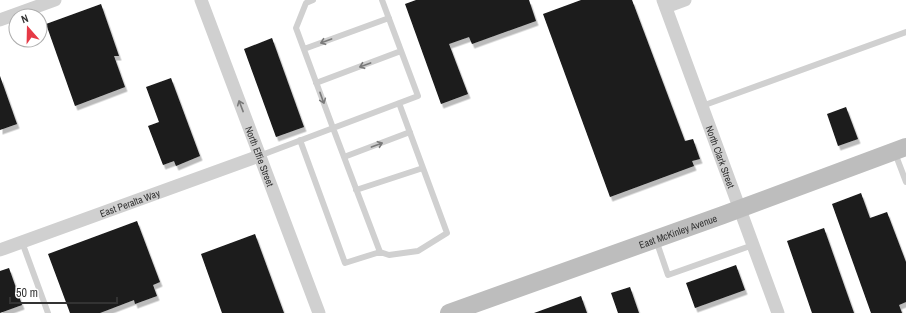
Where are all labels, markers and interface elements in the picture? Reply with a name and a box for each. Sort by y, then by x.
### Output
north arrow [8,8,48,48]
text: N [19,11,30,26]
one-way arrow [320,38,332,46]
one-way arrow [358,62,371,69]
one-way arrow [318,91,326,103]
one-way arrow [236,101,244,113]
street label: North Clark Street [703,124,738,191]
street label: North Effie Street [242,125,277,189]
one-way arrow [370,140,382,148]
street label: East Peralta Way [98,186,163,220]
street label: East McKinley Avenue [637,212,719,252]
scale bar [10,279,117,305]
text: 50 m [16,285,38,301]

